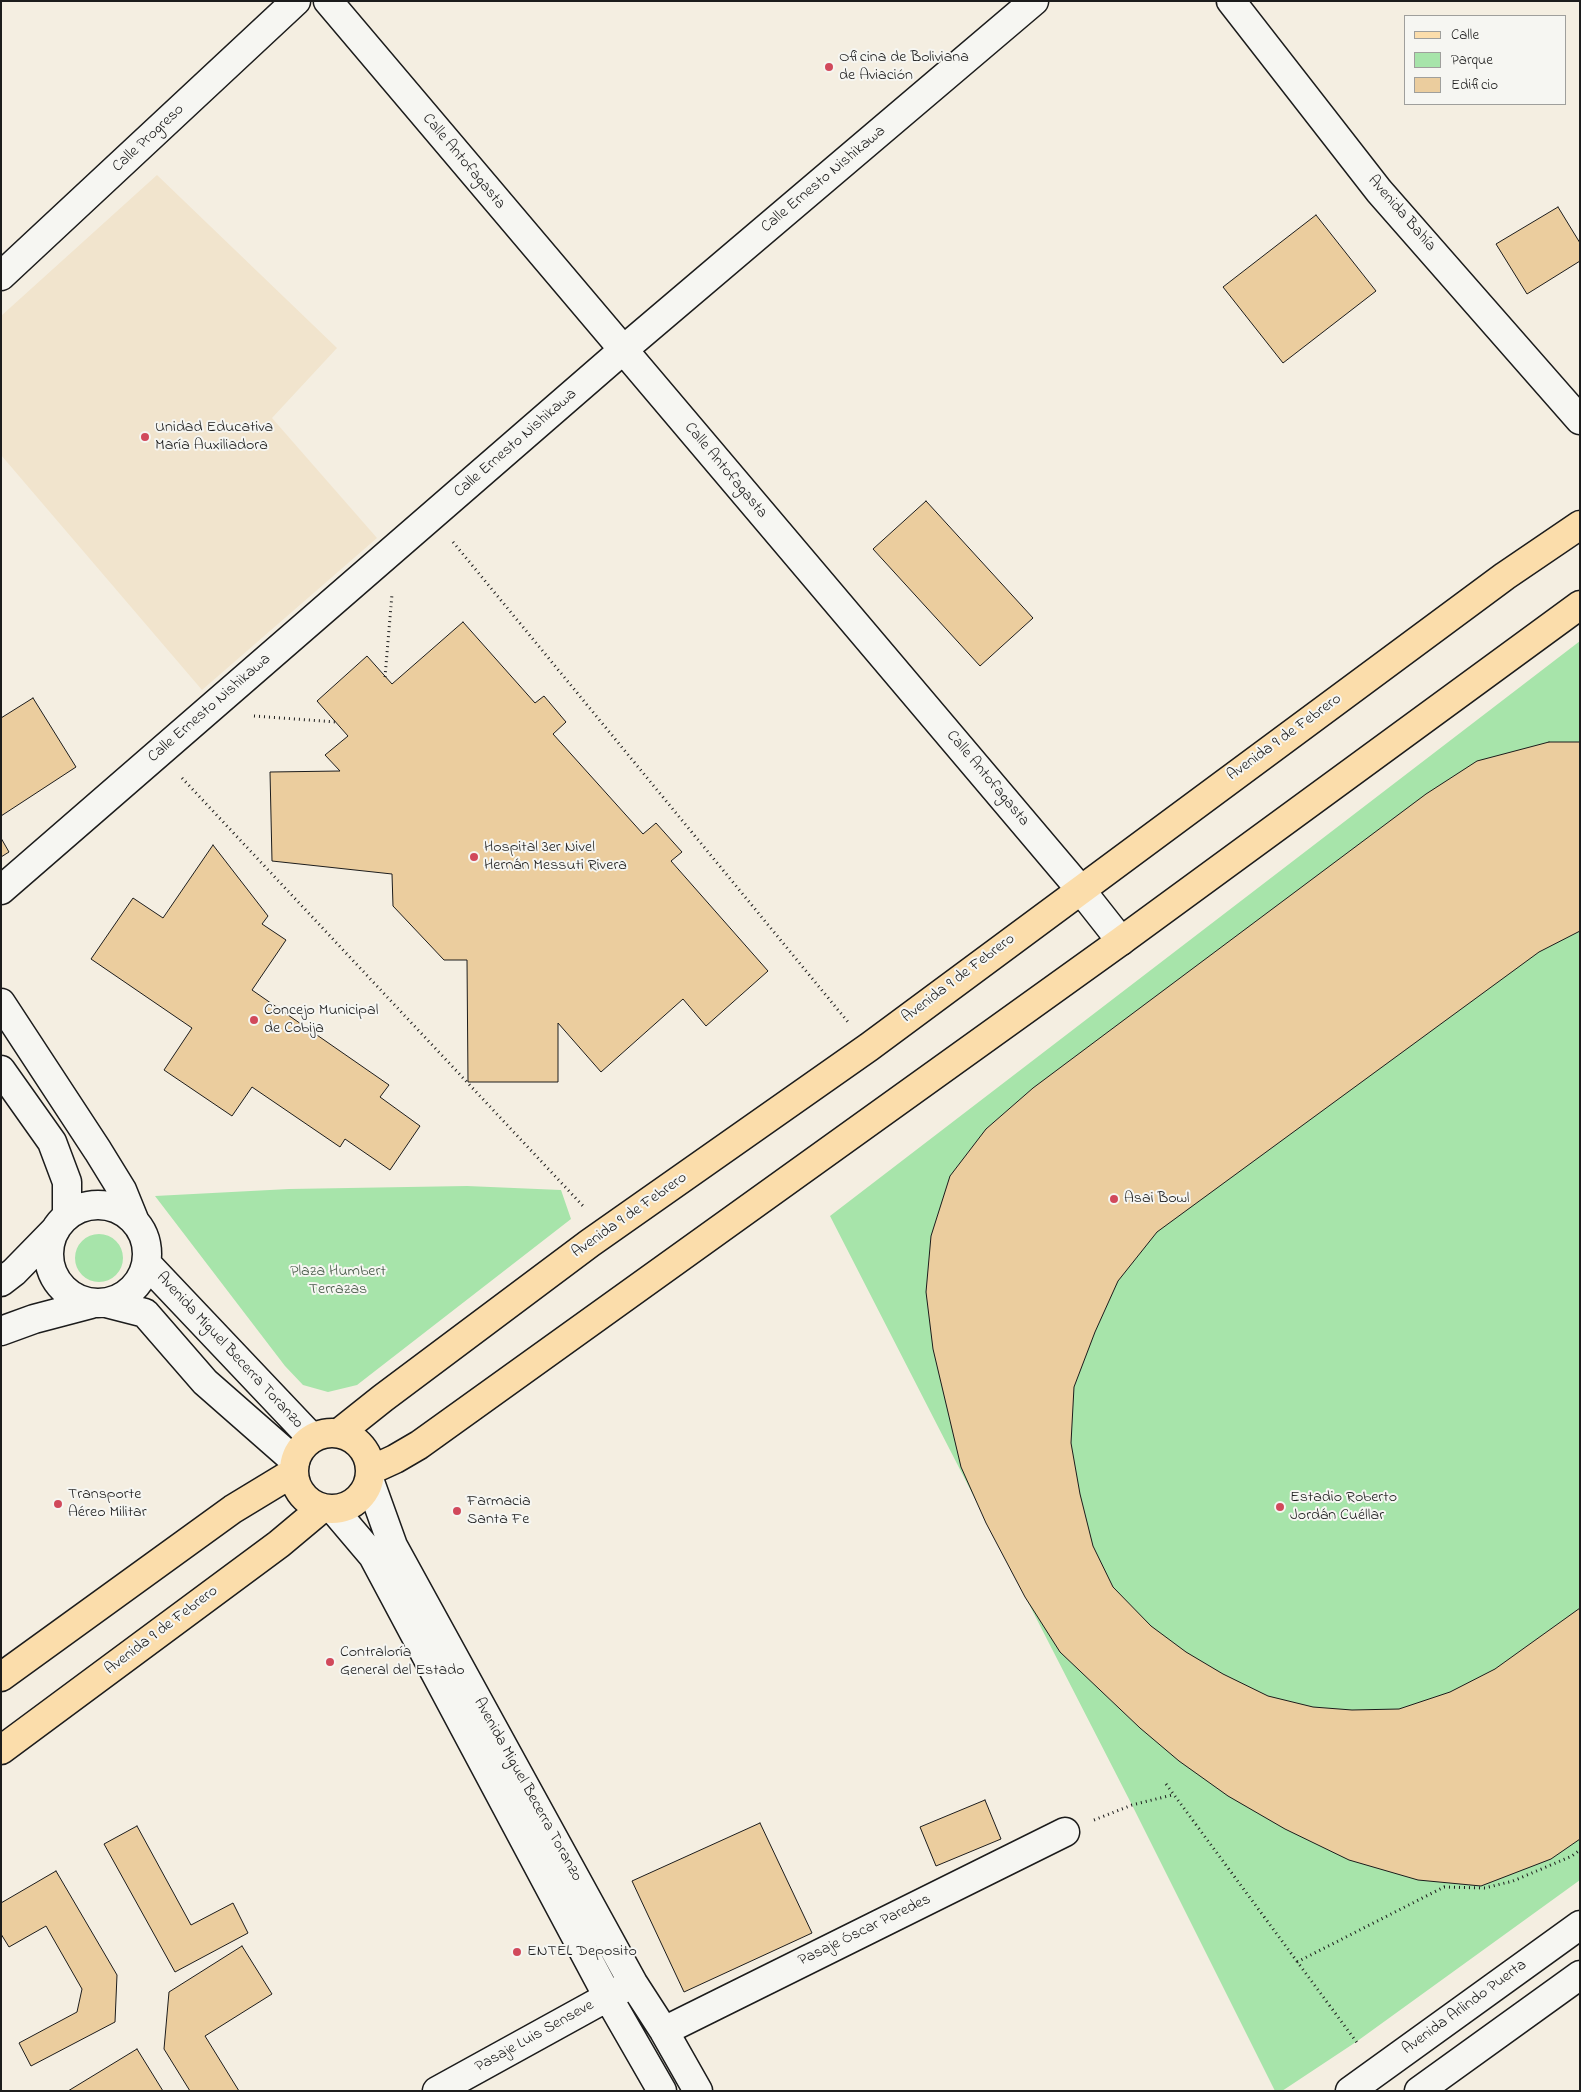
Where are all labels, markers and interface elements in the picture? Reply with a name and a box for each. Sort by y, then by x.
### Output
legend [1404,15,1566,105]
text: Calle [1451,24,1479,46]
place label: Oficina de Boliviana de Aviación [839,48,969,86]
text: Parque [1451,49,1493,71]
marker: Oficina de Boliviana de Aviación [823,61,835,73]
text: Edificio [1451,74,1498,96]
street label: Calle Progreso [109,101,189,177]
street label: Calle Antofagasta [417,110,509,214]
street label: Calle Ernesto Nishikawa [758,122,890,238]
street label: Avenida Bahía [1363,172,1439,256]
street label: Calle Ernesto Nishikawa [451,385,581,503]
place label: Unidad Educativa María Auxiliadora [155,418,273,456]
street label: Calle Antofagasta [679,419,771,523]
marker: Unidad Educativa María Auxiliadora [139,431,151,443]
street label: Calle Ernesto Nishikawa [145,650,275,768]
street label: Avenida 9 de Febrero [1224,690,1346,786]
street label: Calle Antofagasta [941,727,1033,831]
place label: Hospital 3er Nivel Hernán Messuti Rivera [484,838,627,876]
marker: Hospital 3er Nivel Hernán Messuti Rivera [468,851,480,863]
street label: Avenida 9 de Febrero [899,930,1019,1028]
place label: Concejo Municipal de Cobija [264,1001,378,1039]
marker: Concejo Municipal de Cobija [248,1014,260,1026]
street label: Avenida 9 de Febrero [569,1169,691,1263]
place label: Asai Bowl [1124,1189,1189,1209]
marker: Asai Bowl [1108,1193,1120,1205]
park label: Plaza Humbert Terrazas [290,1262,386,1300]
street label: Avenida Miguel Becerra Toranzo [151,1269,307,1433]
place label: Transporte Aéreo Militar [68,1485,147,1523]
place label: Estadio Roberto Jordán Cuéllar [1290,1488,1397,1526]
place label: Farmacia Santa Fe [467,1492,531,1530]
marker: Transporte Aéreo Militar [52,1498,64,1510]
marker: Estadio Roberto Jordán Cuéllar [1274,1501,1286,1513]
marker: Farmacia Santa Fe [451,1505,463,1517]
street label: Avenida 9 de Febrero [102,1582,222,1680]
place label: Contraloría General del Estado [340,1643,465,1681]
marker: Contraloría General del Estado [324,1656,336,1668]
street label: Avenida Miguel Becerra Toranzo [468,1695,586,1885]
street label: Pasaje Óscar Paredes [796,1891,934,1971]
place label: ENTEL Deposito [527,1942,637,1962]
marker: ENTEL Deposito [511,1946,523,1958]
street label: Avenida Arlindo Puerta [1399,1956,1531,2060]
street label: Pasaje Luis Senseve [472,1996,598,2078]

